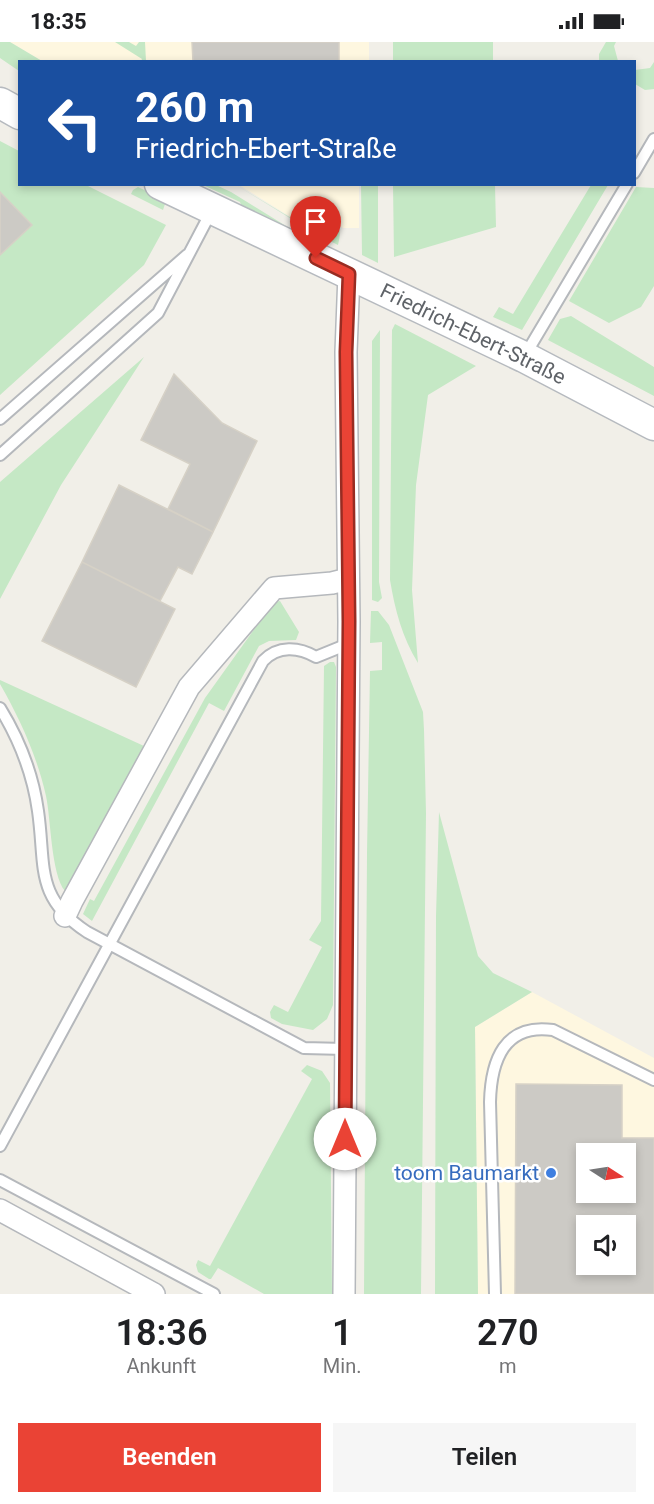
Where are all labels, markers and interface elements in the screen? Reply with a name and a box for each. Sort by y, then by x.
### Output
text: 18:35 [30,9,87,34]
text: 260 m [135,83,254,132]
icon: left [36,84,114,162]
text: Friedrich-Ebert-Straße [135,133,397,165]
pin [290,196,341,258]
icon: arrive [299,205,332,238]
street label: Friedrich-Ebert-Straße [376,279,570,389]
position arrow [313,1107,377,1171]
north arrow [576,1143,636,1203]
map controls [576,1143,636,1275]
place label: toom Baumarkt [394,1161,539,1185]
marker: toom Baumarkt [544,1166,558,1180]
button: sound [576,1215,636,1275]
text: 18:36 [115,1312,207,1354]
text: 1 [332,1312,352,1354]
text: 270 [477,1312,539,1354]
text: Ankunft [127,1354,196,1378]
text: Min. [323,1354,362,1378]
text: m [499,1354,517,1378]
button: Beenden [18,1423,321,1492]
button: Teilen [333,1423,636,1492]

